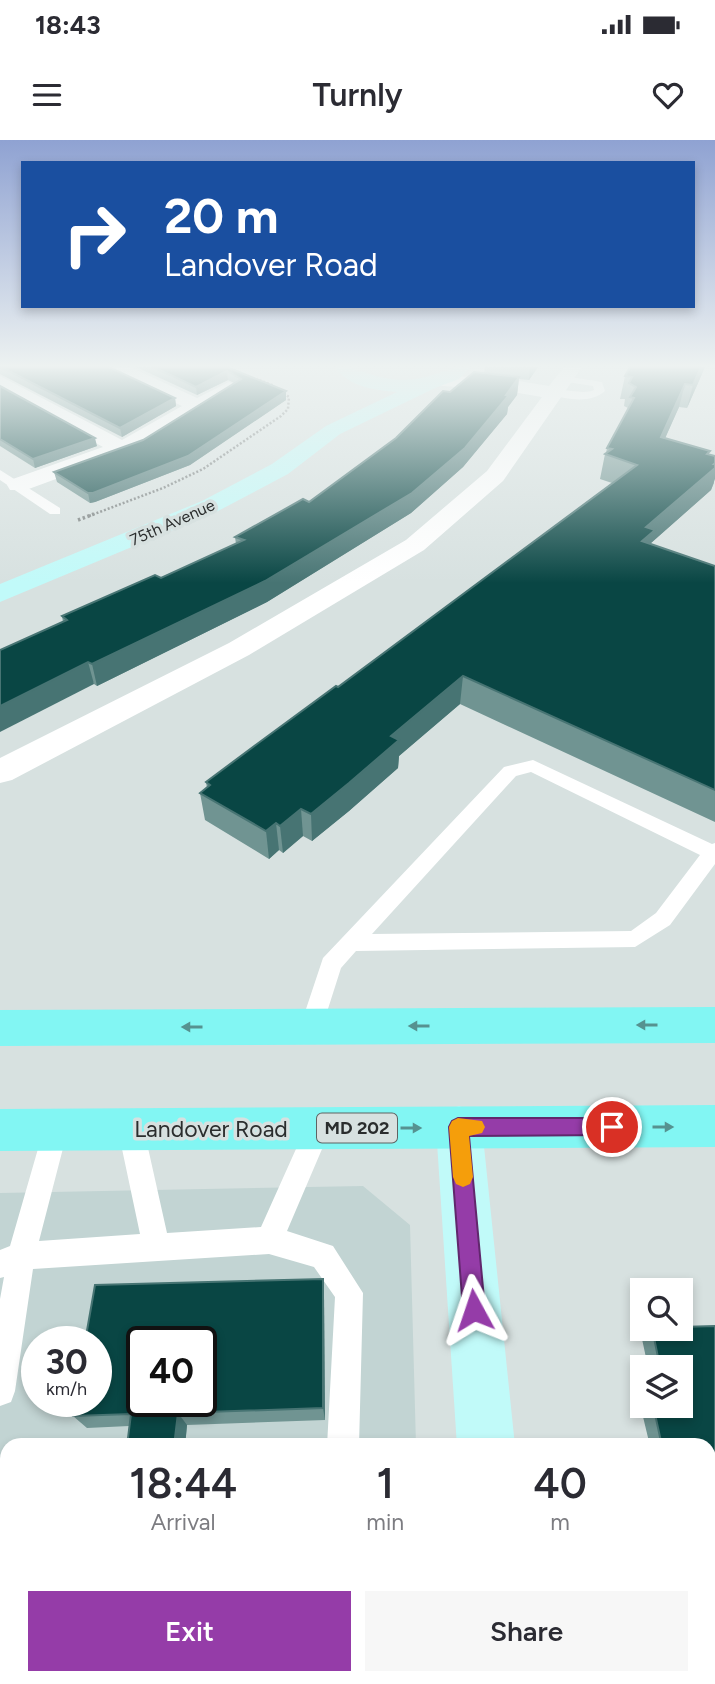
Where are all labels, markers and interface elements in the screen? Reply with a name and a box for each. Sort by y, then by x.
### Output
text: 18:43 [35,9,101,41]
icon: menu [28,76,66,114]
text: Turnly [312,76,403,114]
icon: heart [649,76,687,114]
text: 20 m [164,186,279,245]
icon: right [49,189,140,280]
text: Landover Road [164,246,378,284]
street label: 75th Avenue [127,495,218,550]
one-way arrow [636,1019,658,1031]
one-way arrow [181,1021,203,1033]
one-way arrow [408,1021,430,1032]
pin [582,1097,642,1157]
icon: arrive [593,1108,631,1146]
road number: MD 202 [317,1113,397,1142]
street label: Landover Road [134,1115,288,1143]
one-way arrow [652,1121,674,1132]
one-way arrow [400,1122,422,1134]
position arrow [437,1273,511,1347]
map controls [630,1278,693,1418]
button: search [630,1278,693,1341]
speed limit sign: 40 [126,1326,217,1417]
text: 30 [45,1341,88,1383]
button: layers [630,1355,693,1418]
text: km/h [46,1378,87,1400]
text: 18:44 [129,1458,237,1509]
text: 1 [376,1458,394,1509]
text: 40 [533,1458,587,1509]
text: Arrival [151,1508,216,1536]
text: min [366,1508,404,1536]
text: m [550,1508,570,1536]
button: Exit [28,1591,351,1671]
button: Share [365,1591,688,1671]

